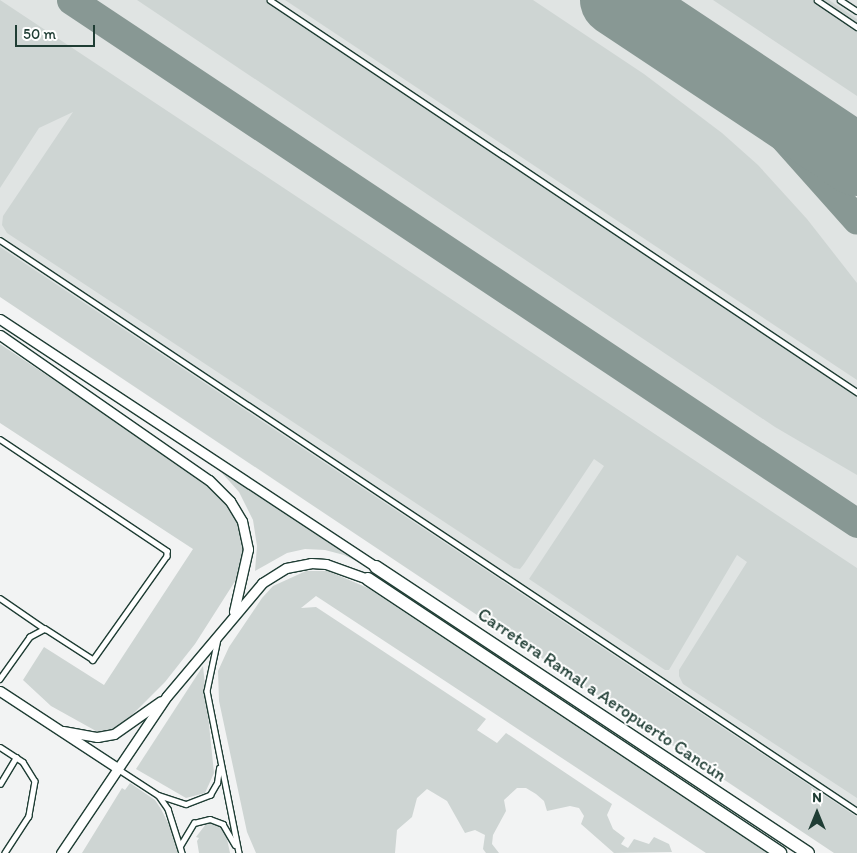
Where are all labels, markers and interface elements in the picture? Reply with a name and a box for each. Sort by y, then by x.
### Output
scale bar [18,15,98,47]
text: 50 m [23,25,56,43]
street label: Carretera Ramal a Aeropuerto Cancún [473,603,731,787]
north arrow [792,788,842,838]
text: N [812,789,822,806]

